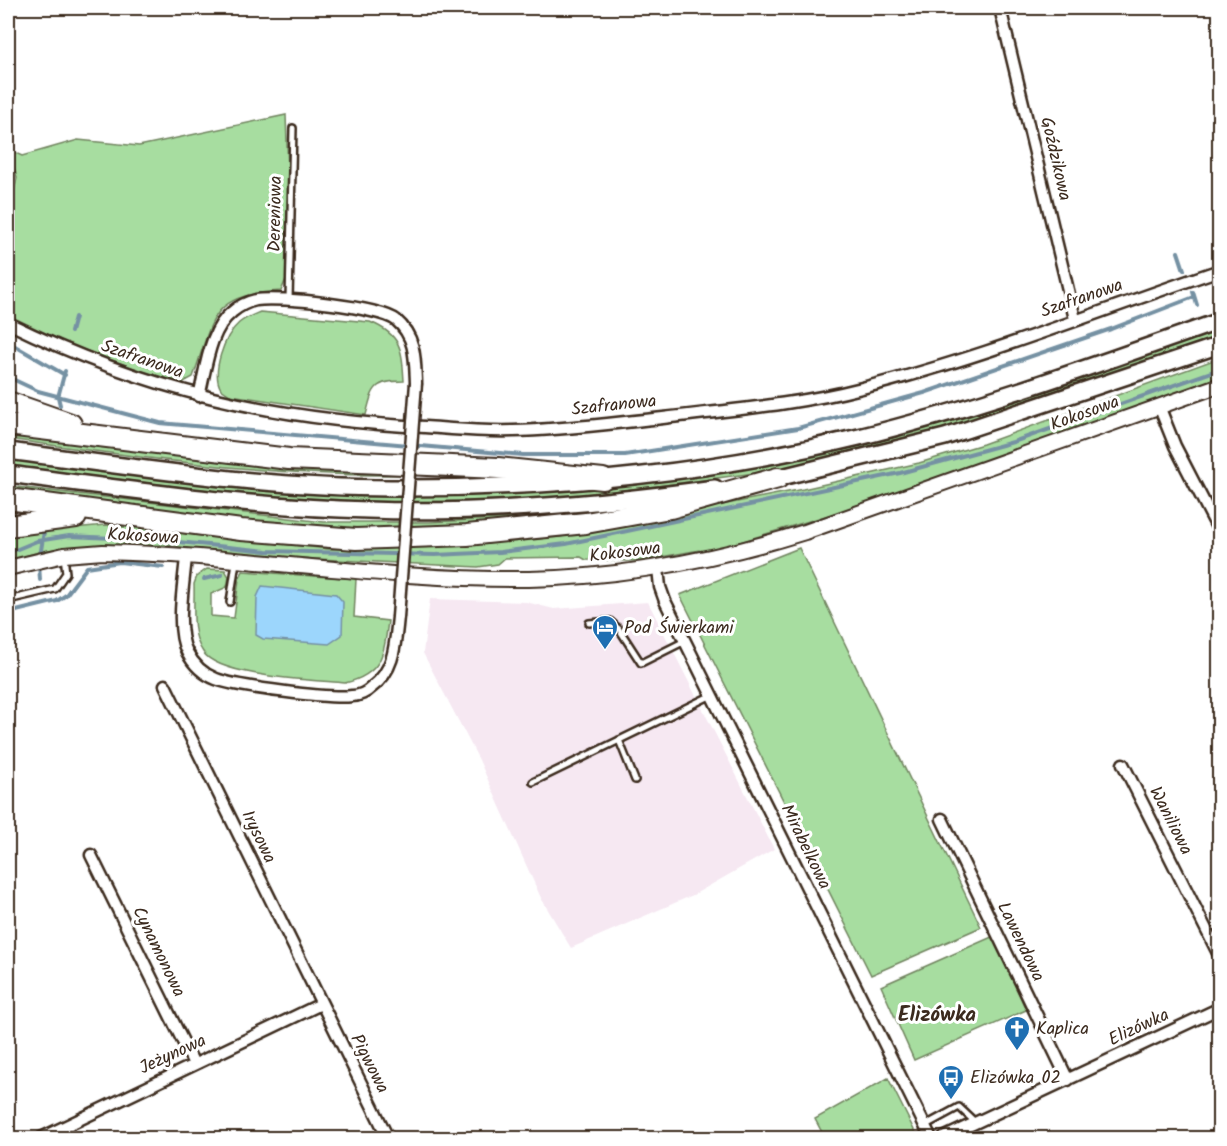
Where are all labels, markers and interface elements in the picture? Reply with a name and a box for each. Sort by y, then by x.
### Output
street label: Goździkowa [1031,114,1079,204]
street label: Dereniowa [261,176,291,252]
street label: Szafranowa [1037,271,1127,327]
street label: Szafranowa [97,332,187,388]
street label: Szafranowa [570,387,658,425]
street label: Kokosowa [1046,388,1124,440]
street label: Kokosowa [106,521,180,553]
street label: Kokosowa [588,534,662,572]
hotel icon: Pod Świerkami [590,613,620,651]
place label: Pod Świerkami [624,614,734,643]
street label: Waniliowa [1140,782,1200,860]
street label: Mirabelkowa [772,799,838,895]
street label: Irysowa [233,805,283,869]
street label: Lawendowa [988,897,1052,987]
street label: Cynamonowa [123,902,193,1002]
district label: Elizówka [898,999,976,1032]
street label: Elizówka [1104,1001,1174,1055]
church icon: Kaplica [1002,1014,1032,1052]
place label: Kaplica [1036,1015,1089,1044]
street label: Jeżynowa [135,1027,211,1083]
street label: Pigwowa [342,1029,396,1099]
bus stop icon: Elizówka 02 [936,1063,966,1101]
place label: Elizówka 02 [970,1064,1061,1093]

